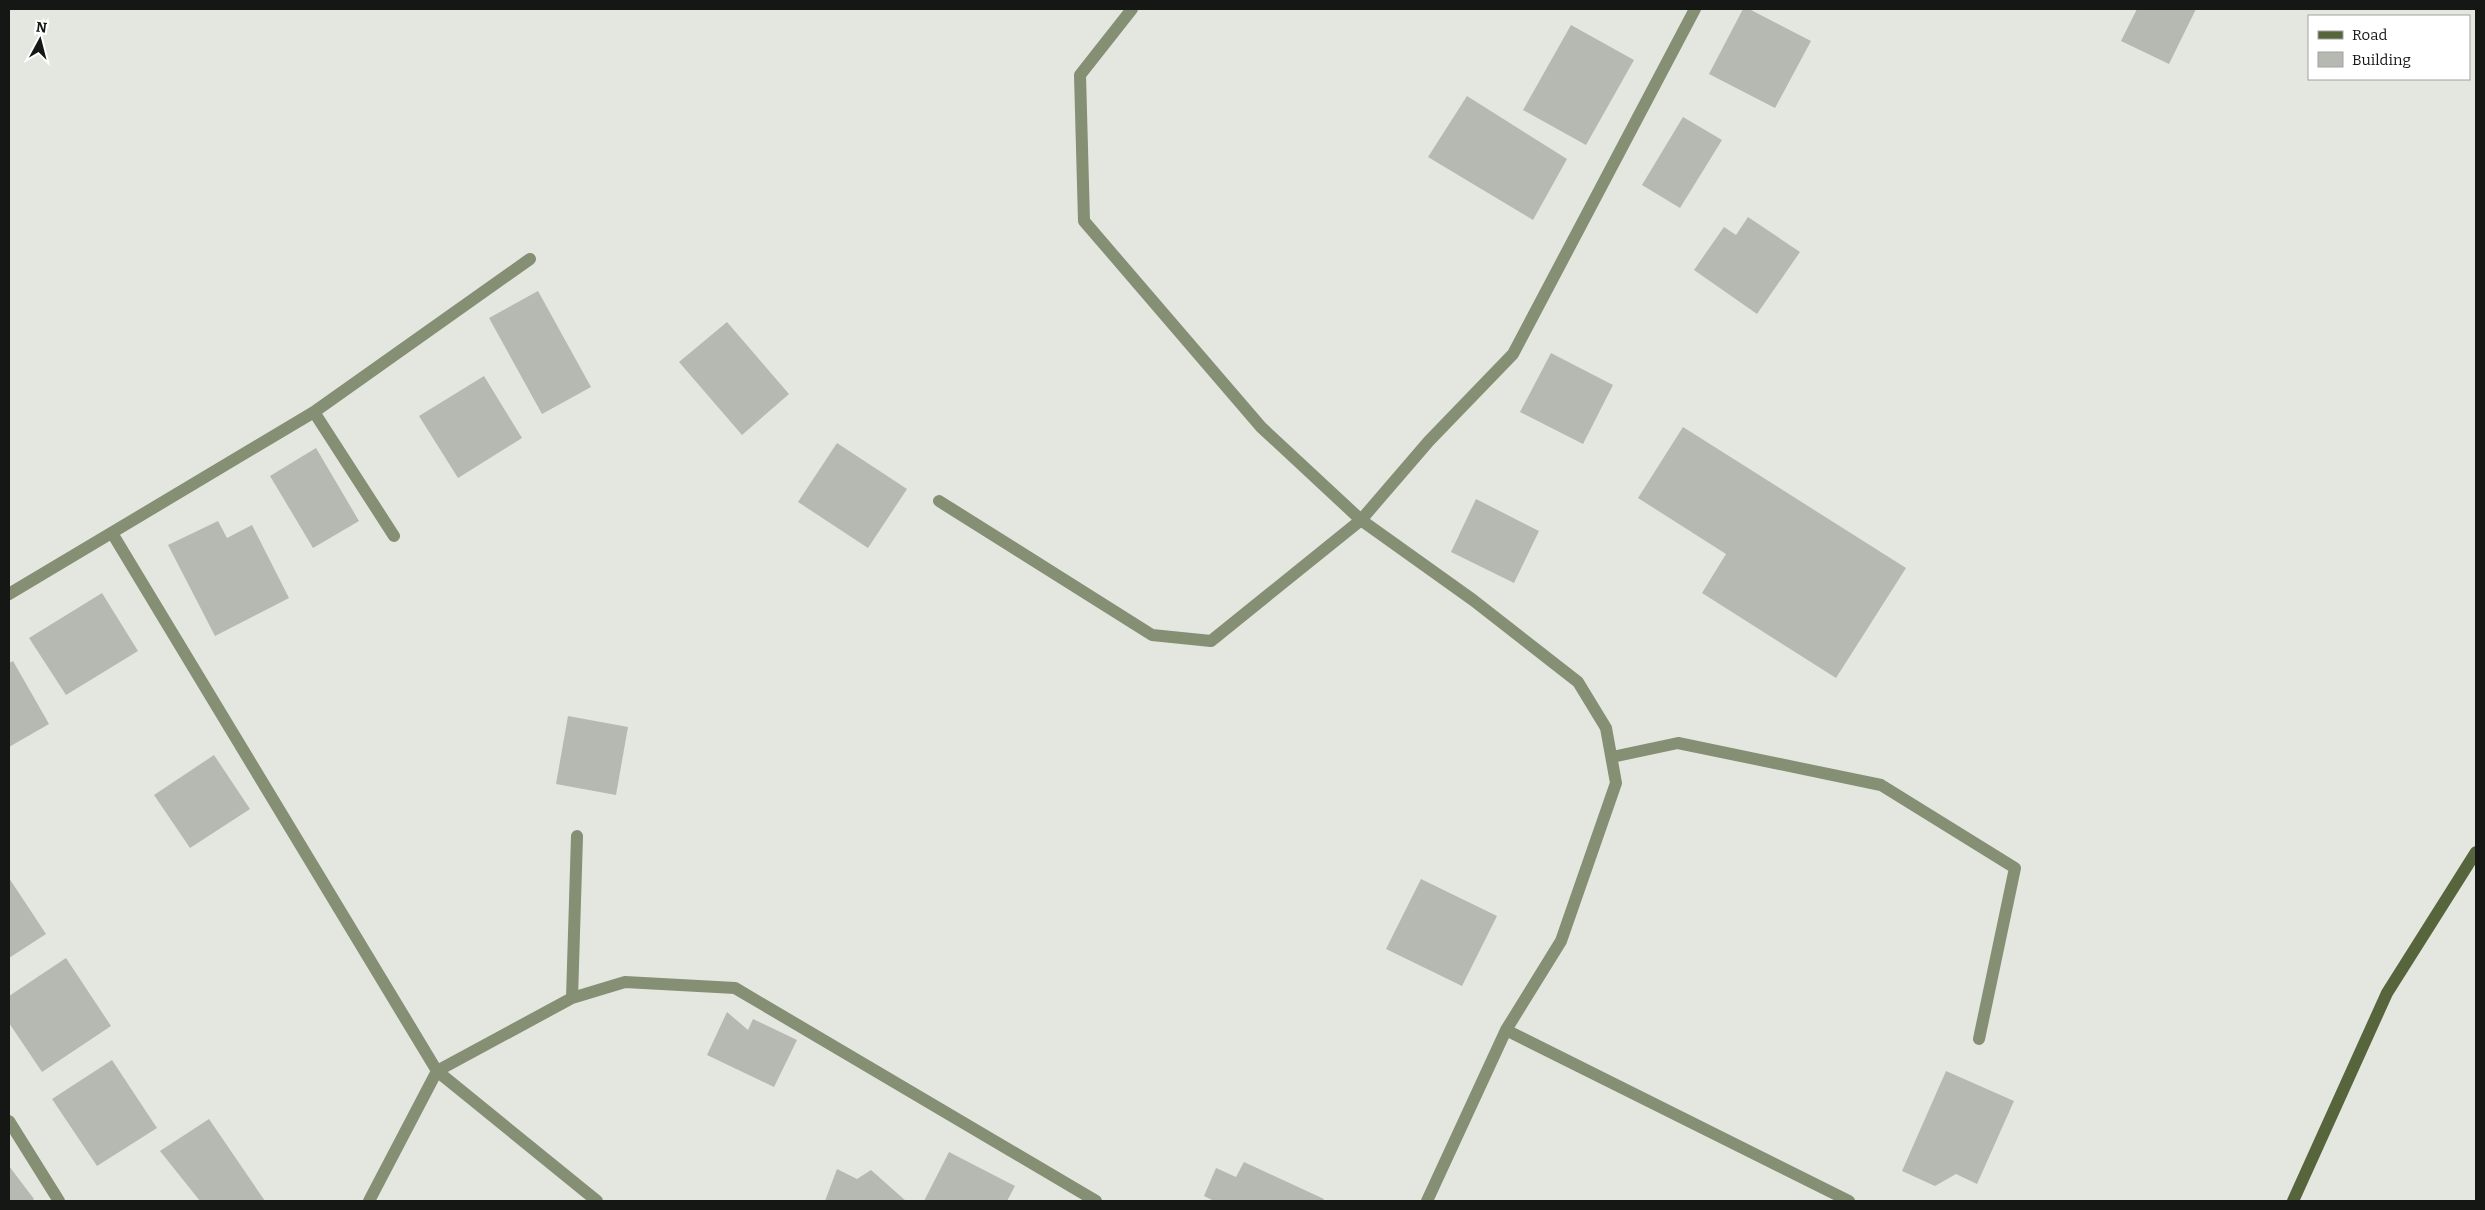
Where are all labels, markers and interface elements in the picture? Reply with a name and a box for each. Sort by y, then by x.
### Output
north arrow [15,15,65,65]
legend [2308,15,2470,80]
text: N [35,18,48,37]
text: Road [2352,26,2387,44]
text: Building [2352,51,2411,69]

